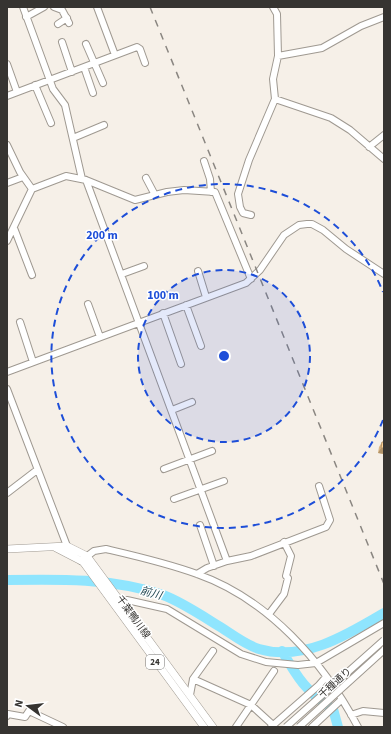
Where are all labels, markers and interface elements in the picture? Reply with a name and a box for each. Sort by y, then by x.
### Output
text: 200 m [86,227,118,244]
text: 100 m [147,287,179,304]
centre of rings [217,349,231,363]
water label: 前川 [138,583,165,603]
street label: 千葉鴨川線 [113,593,153,641]
road number: 24 [146,655,164,669]
street label: 千種通り [315,664,355,702]
north arrow [8,686,48,726]
text: N [11,698,27,709]

